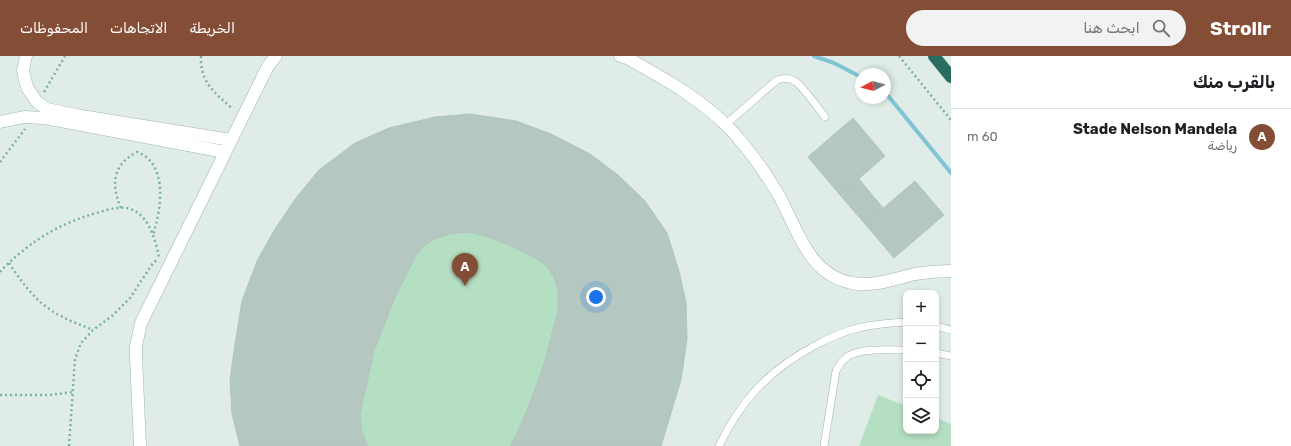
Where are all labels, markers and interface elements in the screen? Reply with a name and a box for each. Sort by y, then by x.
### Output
search box [906,10,1186,46]
icon: search [1150,17,1172,39]
text: Strollr [1210,17,1271,40]
text: ابحث هنا [1083,19,1140,37]
text: المحفوظات [20,20,88,37]
text: الاتجاهات [110,20,167,37]
text: الخريطة [189,20,235,37]
north arrow [855,68,891,104]
text: بالقرب منك [1193,72,1275,92]
text: Stade Nelson Mandela [1073,120,1237,138]
text: 60 m [967,129,998,144]
text: A [1257,129,1267,144]
text: رياضة [1208,138,1237,153]
pin: A [452,253,478,286]
your location [586,287,606,307]
map controls [903,290,939,434]
button: + [903,290,939,326]
button: − [903,326,939,362]
button: locate [903,362,939,398]
button: layers [903,398,939,434]

